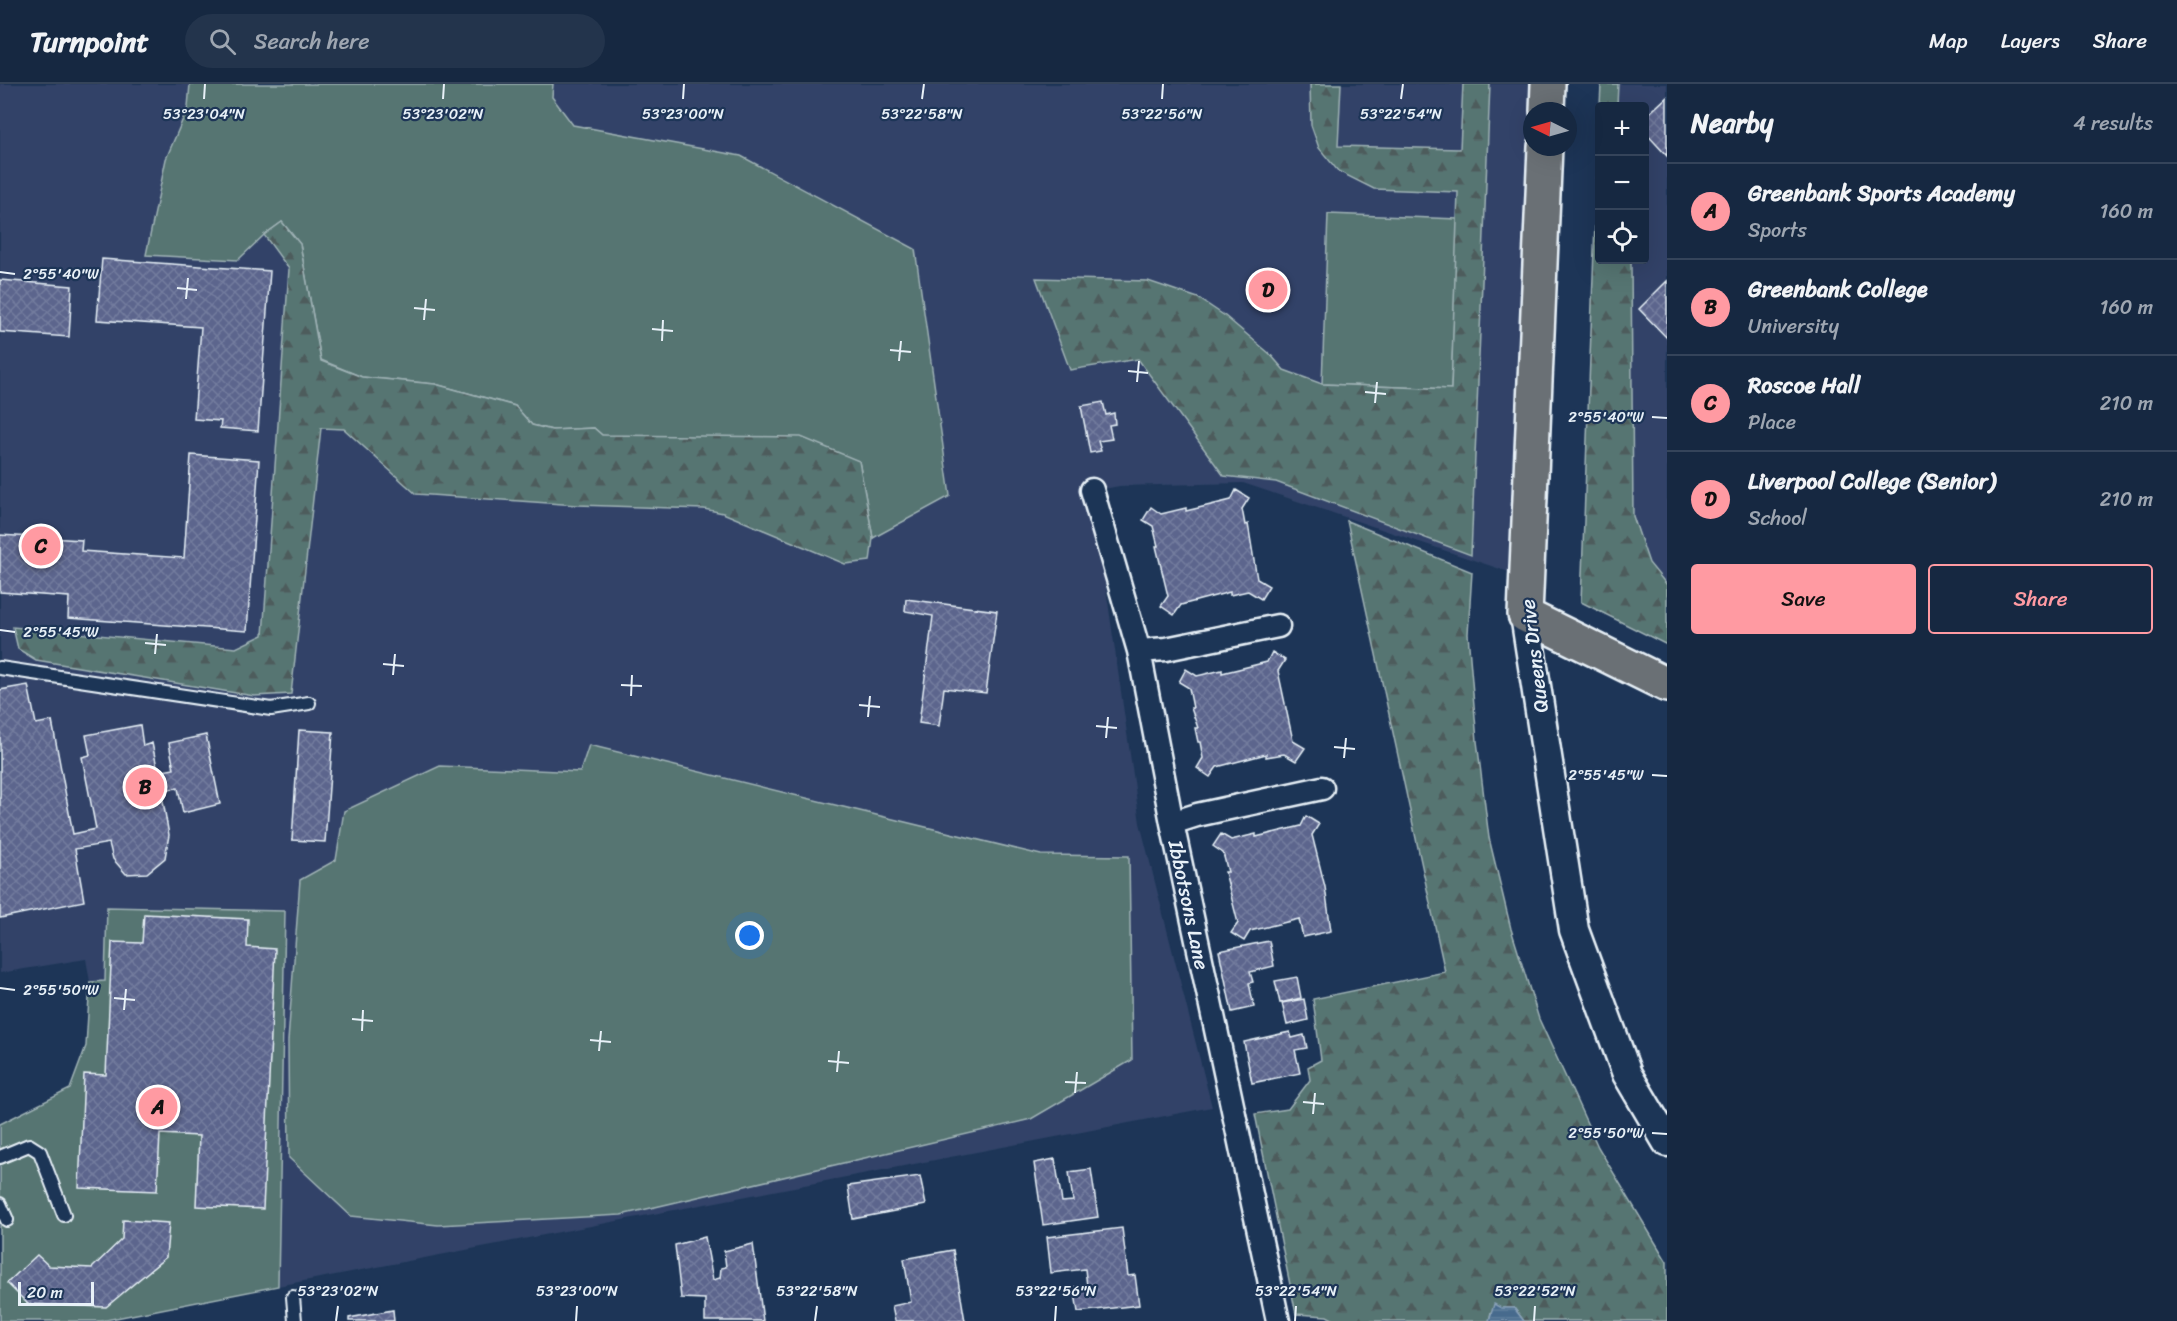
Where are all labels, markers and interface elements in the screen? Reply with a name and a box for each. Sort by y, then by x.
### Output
search box [185,14,605,68]
text: Turnpoint [30,17,149,66]
text: Search here [254,22,370,61]
text: Map [1929,22,1968,60]
text: Layers [2001,22,2060,60]
text: Share [2093,22,2147,60]
icon: search [206,25,239,58]
text: Nearby [1691,100,1773,146]
text: 53°23'04"N [163,101,245,127]
text: 53°23'02"N [402,101,484,127]
text: 53°23'00"N [642,101,725,127]
text: 53°22'58"N [881,101,963,127]
text: 53°22'56"N [1121,101,1203,127]
text: 53°22'54"N [1360,101,1443,127]
north arrow [1523,102,1577,156]
map controls [1595,102,1649,264]
button: + [1595,102,1649,156]
text: 4 results [2073,106,2153,141]
button: − [1595,156,1649,210]
text: Greenbank Sports Academy [1748,174,2015,213]
text: A [1704,194,1717,229]
text: 160 m [2100,194,2153,229]
button: locate [1595,210,1649,264]
text: Sports [1748,213,1807,248]
text: 2°55'40"W [23,261,99,287]
pin: D [1248,268,1288,312]
text: Greenbank College [1748,270,1928,309]
text: B [1704,290,1717,325]
text: 160 m [2100,290,2153,325]
text: University [1748,309,1839,344]
text: Roscoe Hall [1748,366,1860,405]
text: C [1704,386,1717,421]
text: 210 m [2100,386,2153,421]
text: 2°55'40"W [1568,404,1644,430]
text: Place [1748,405,1796,440]
text: Liverpool College (Senior) [1748,462,1995,501]
text: D [1705,482,1716,517]
text: 210 m [2100,482,2153,517]
text: School [1748,501,1807,536]
pin: C [22,524,60,568]
button: Save [1691,564,1916,634]
button: Share [1928,564,2153,634]
street label: Queens Drive [1510,597,1559,715]
text: 2°55'45"W [23,619,99,645]
text: 2°55'45"W [1568,762,1644,788]
pin: B [126,764,164,810]
street label: Ibbotsons Lane [1157,836,1219,973]
your location [735,921,764,950]
text: 2°55'50"W [23,977,99,1003]
pin: A [138,1084,178,1130]
text: 2°55'50"W [1568,1120,1644,1146]
text: 20 m [27,1278,63,1307]
text: 53°23'02"N [297,1278,379,1304]
text: 53°23'00"N [536,1278,619,1304]
text: 53°22'58"N [776,1278,858,1304]
text: 53°22'56"N [1015,1278,1097,1304]
text: 53°22'54"N [1255,1278,1338,1304]
text: 53°22'52"N [1494,1278,1576,1304]
scale bar [18,1279,94,1306]

